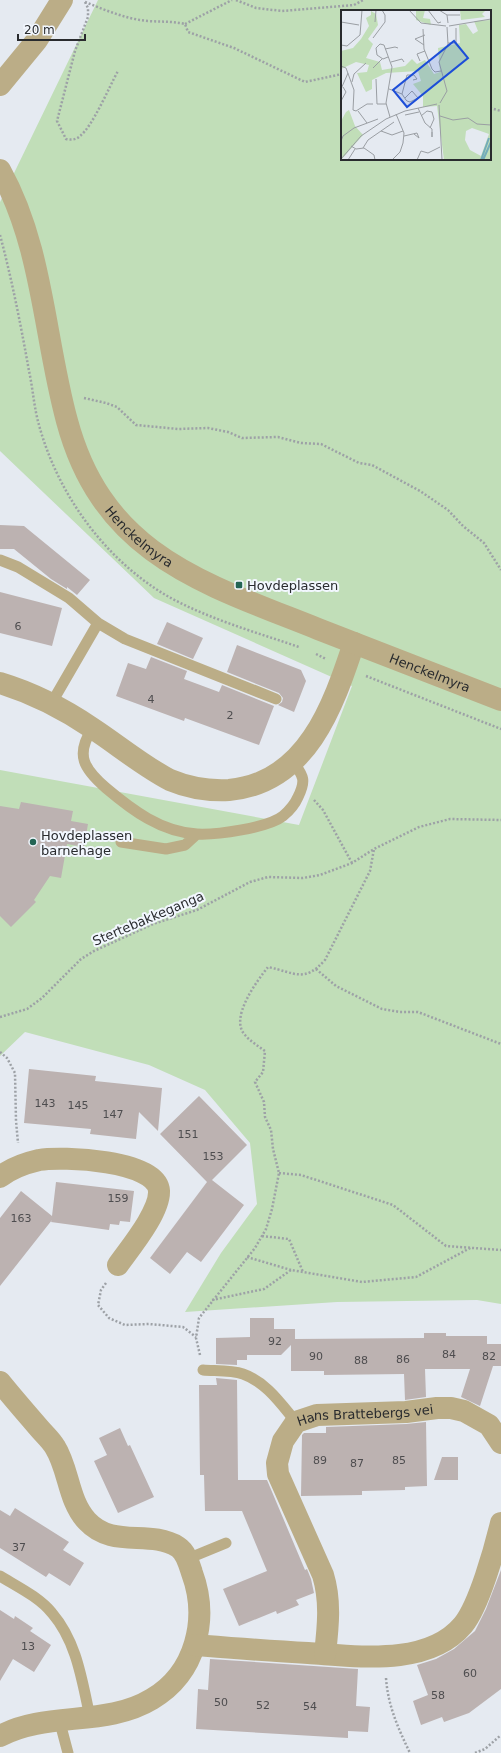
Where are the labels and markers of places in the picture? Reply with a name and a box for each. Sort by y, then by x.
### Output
place label: Hovdeplassen [247,578,338,593]
marker: Hovdeplassen [234,580,244,590]
place label: Hovdeplassen barnehage [41,828,132,858]
marker: Hovdeplassen barnehage [28,837,38,847]

